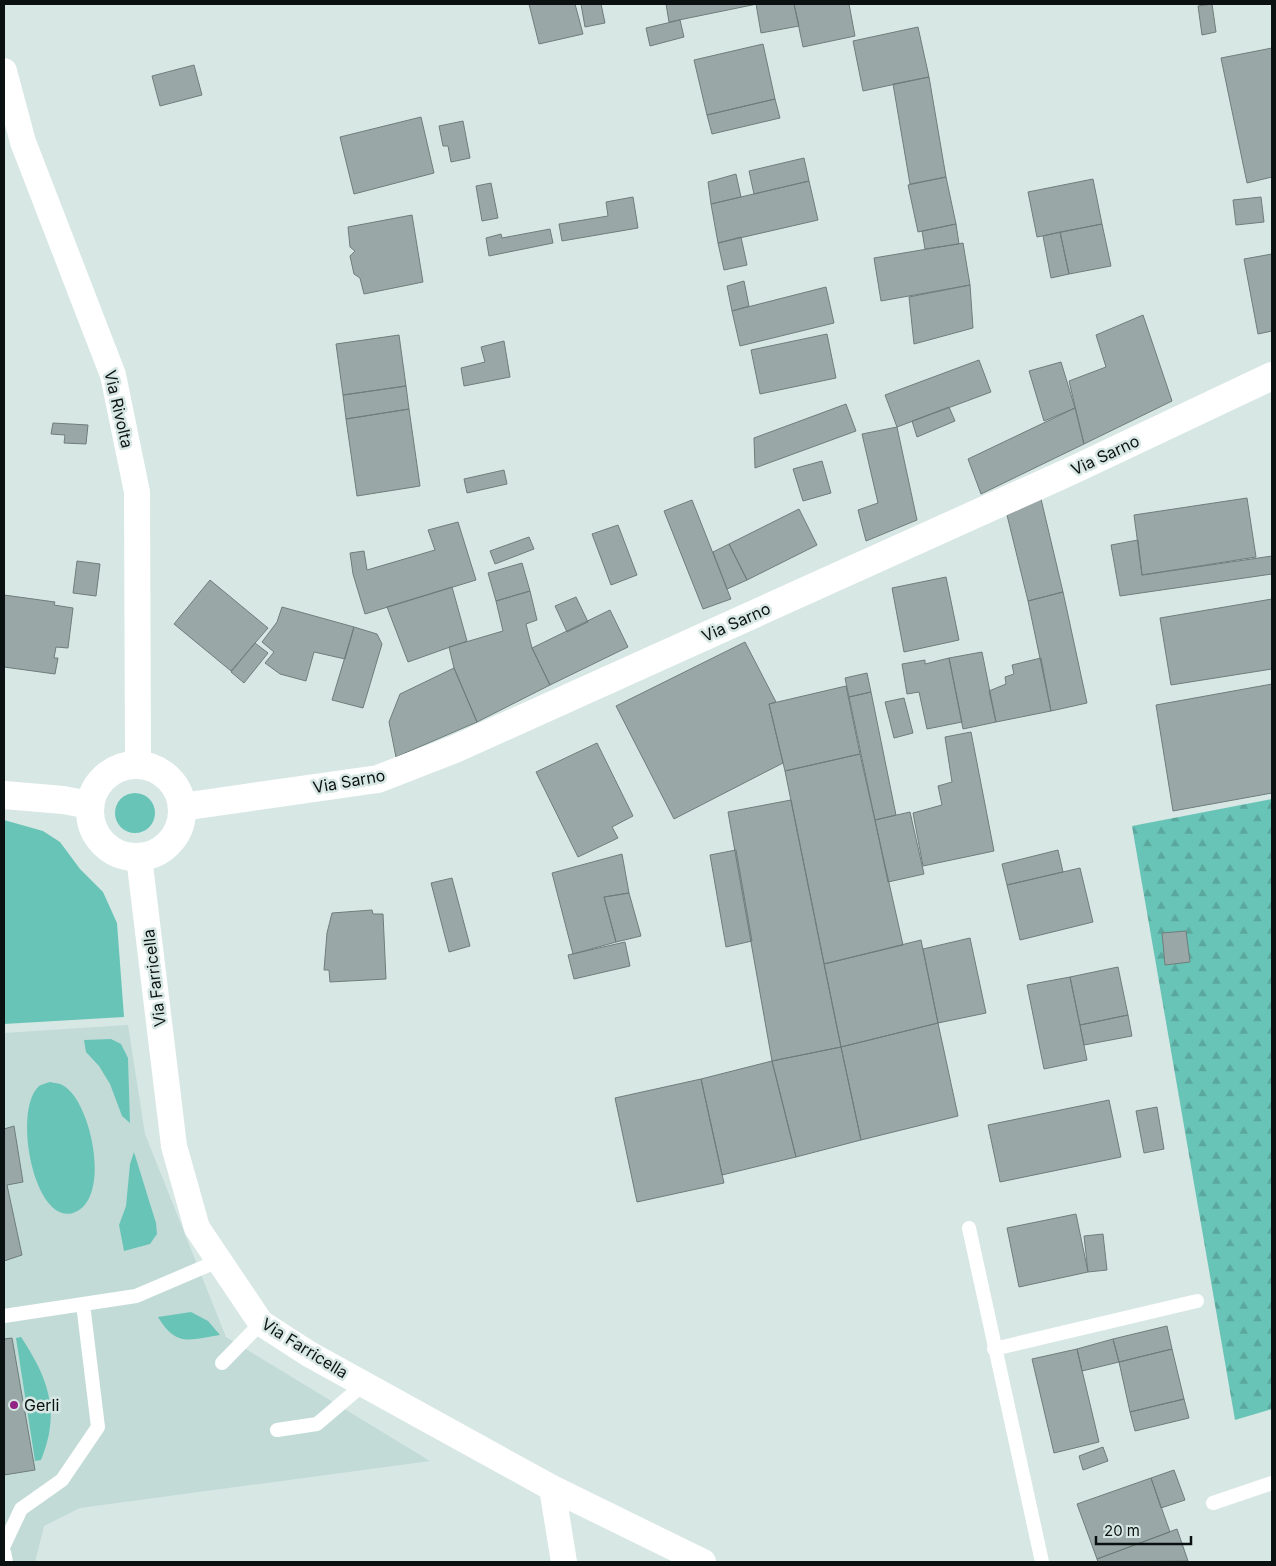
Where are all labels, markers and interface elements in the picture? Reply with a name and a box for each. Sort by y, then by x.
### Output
street label: Via Rivolta [100,368,138,450]
street label: Via Sarno [1068,431,1142,479]
street label: Via Sarno [699,598,773,646]
street label: Via Sarno [311,765,387,797]
street label: Via Farricella [138,928,170,1028]
street label: Via Farricella [258,1314,352,1382]
place label: Gerli [24,1395,59,1415]
marker: Gerli [8,1399,20,1411]
scale bar [1096,1514,1191,1546]
text: 20 m [1104,1521,1140,1540]

